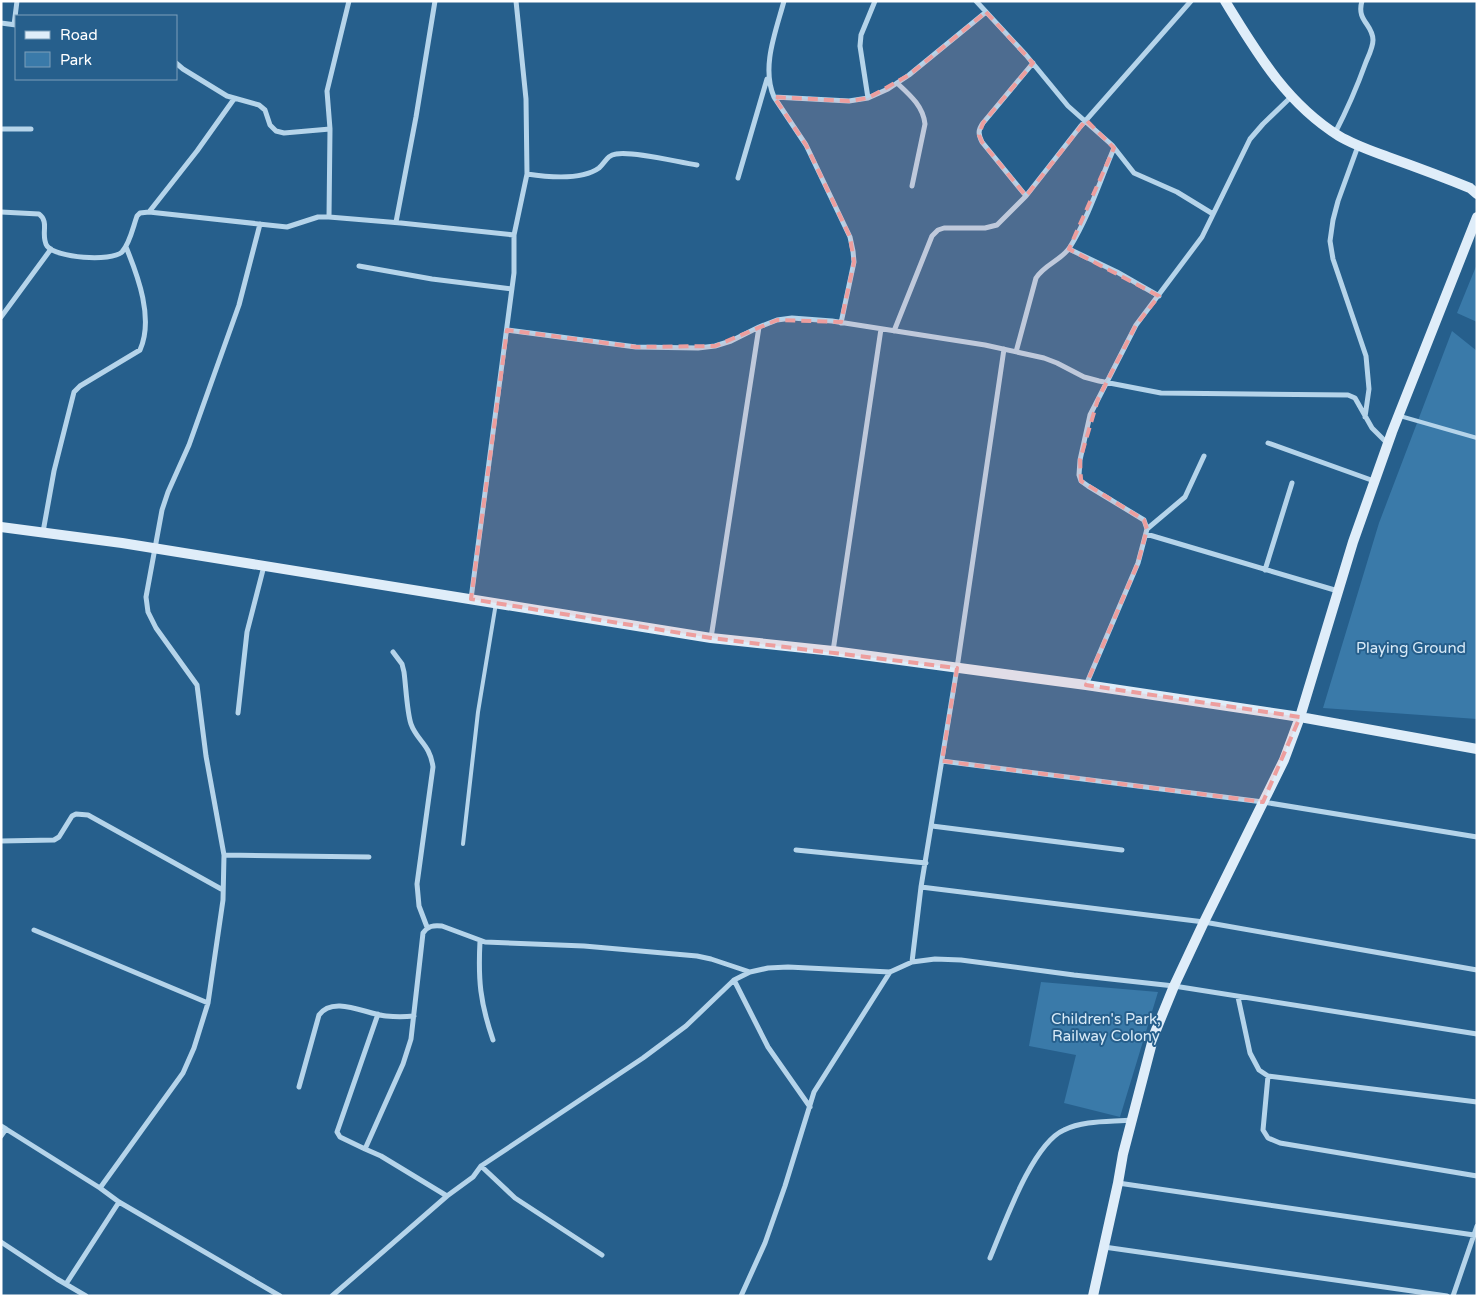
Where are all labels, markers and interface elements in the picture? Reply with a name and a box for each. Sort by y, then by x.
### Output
legend [15,15,178,80]
text: Road [60,26,98,44]
text: Park [60,51,92,69]
park label: Playing Ground [1356,639,1466,657]
park label: Children's Park, Railway Colony [1051,1010,1161,1045]

